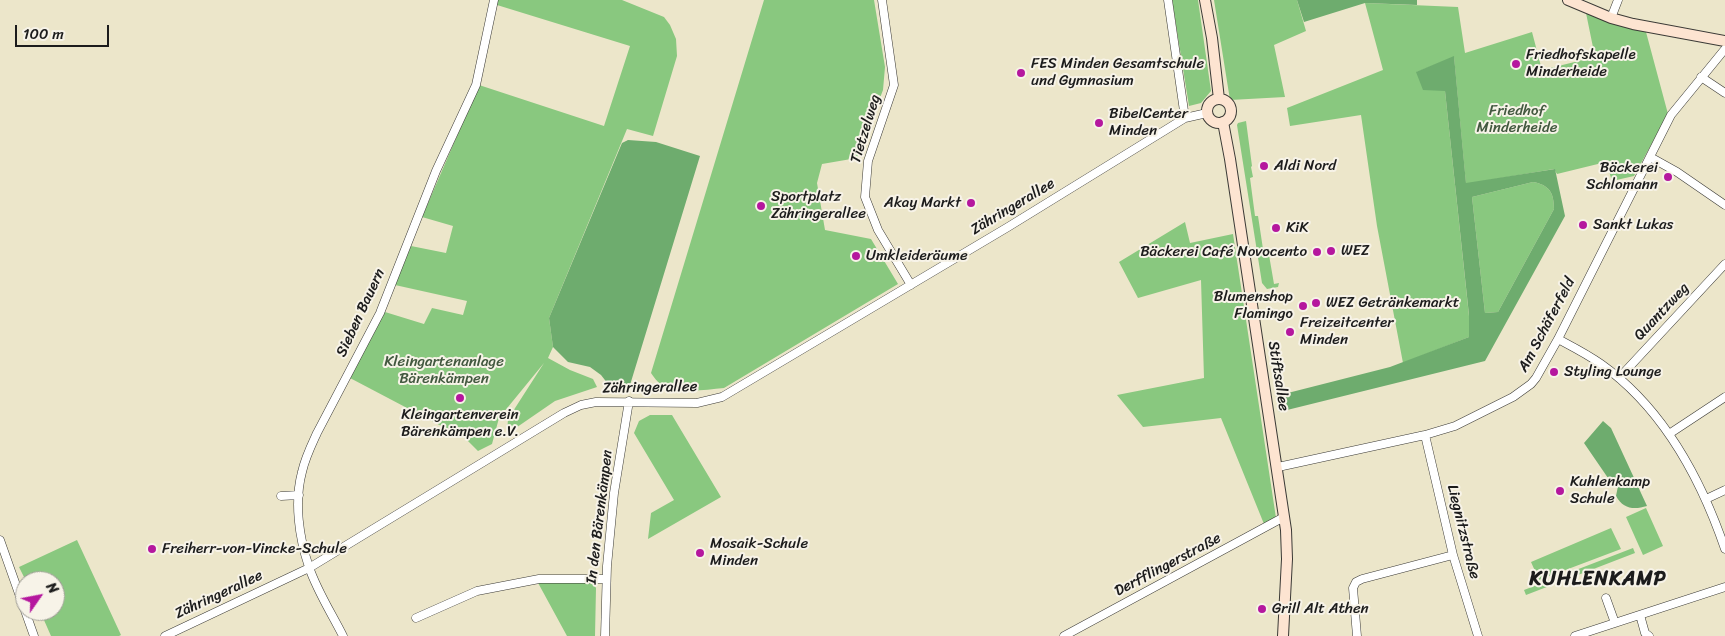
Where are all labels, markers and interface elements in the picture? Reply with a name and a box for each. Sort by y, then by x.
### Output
scale bar [18,15,111,47]
text: 100 m [23,21,64,47]
place label: Friedhofskapelle Minderheide [1526,46,1636,81]
place label: FES Minden Gesamtschule und Gymnasium [1031,55,1204,90]
marker: Friedhofskapelle Minderheide [1510,58,1522,70]
marker: FES Minden Gesamtschule und Gymnasium [1015,67,1027,79]
street label: Tietzelweg [847,92,885,166]
park label: Friedhof Minderheide [1476,102,1558,137]
place label: BibelCenter Minden [1109,105,1188,140]
marker: BibelCenter Minden [1093,117,1105,129]
place label: Aldi Nord [1274,157,1336,175]
place label: Bäckerei Schlomann [1586,159,1658,194]
marker: Aldi Nord [1258,160,1270,172]
marker: Bäckerei Schlomann [1662,171,1674,183]
street label: Zähringerallee [968,175,1058,239]
place label: Sportplatz Zähringerallee [771,188,866,223]
place label: Akay Markt [884,194,961,212]
marker: Akay Markt [965,197,977,209]
marker: Sportplatz Zähringerallee [755,200,767,212]
place label: Sankt Lukas [1593,216,1673,234]
place label: KiK [1286,219,1308,237]
marker: Sankt Lukas [1577,219,1589,231]
marker: KiK [1270,222,1282,234]
place label: WEZ [1341,242,1370,260]
place label: Bäckerei Café Novocento [1140,243,1307,261]
marker: WEZ [1325,245,1337,257]
marker: Bäckerei Café Novocento [1311,246,1323,258]
place label: Umkleideräume [866,247,968,265]
marker: Umkleideräume [850,250,862,262]
street label: Sieben Bauern [333,266,389,360]
street label: Am Schäferfeld [1515,275,1579,375]
street label: Quantzweg [1631,279,1693,345]
place label: Blumenshop Flamingo [1214,288,1293,323]
place label: WEZ Getränkemarkt [1326,294,1459,312]
marker: WEZ Getränkemarkt [1310,297,1322,309]
marker: Blumenshop Flamingo [1297,300,1309,312]
place label: Freizeitcenter Minden [1300,314,1393,349]
marker: Freizeitcenter Minden [1284,326,1296,338]
street label: Stiftsallee [1264,340,1292,412]
park label: Kleingartenanlage Bärenkämpen [384,353,504,388]
place label: Styling Lounge [1564,363,1661,381]
marker: Styling Lounge [1548,366,1560,378]
street label: Zähringerallee [602,378,698,398]
marker: Kleingartenverein Bärenkämpen e.V. [454,392,466,404]
place label: Kleingartenverein Bärenkämpen e.V. [401,406,519,441]
street label: In den Bärenkämpen [583,449,617,585]
place label: Kuhlenkamp Schule [1570,473,1650,508]
street label: Liegnitzstraße [1443,483,1483,581]
marker: Kuhlenkamp Schule [1554,485,1566,497]
street label: Derfflingerstraße [1112,529,1224,601]
place label: Mosaik-Schule Minden [710,535,808,570]
place label: Freiherr-von-Vincke-Schule [162,540,347,558]
marker: Freiherr-von-Vincke-Schule [146,543,158,555]
marker: Mosaik-Schule Minden [694,547,706,559]
street label: Zähringerallee [172,567,266,623]
district label: KUHLENKAMP [1528,568,1668,592]
north arrow [15,571,65,621]
text: N [39,577,65,599]
place label: Grill Alt Athen [1272,600,1369,618]
marker: Grill Alt Athen [1256,603,1268,615]

